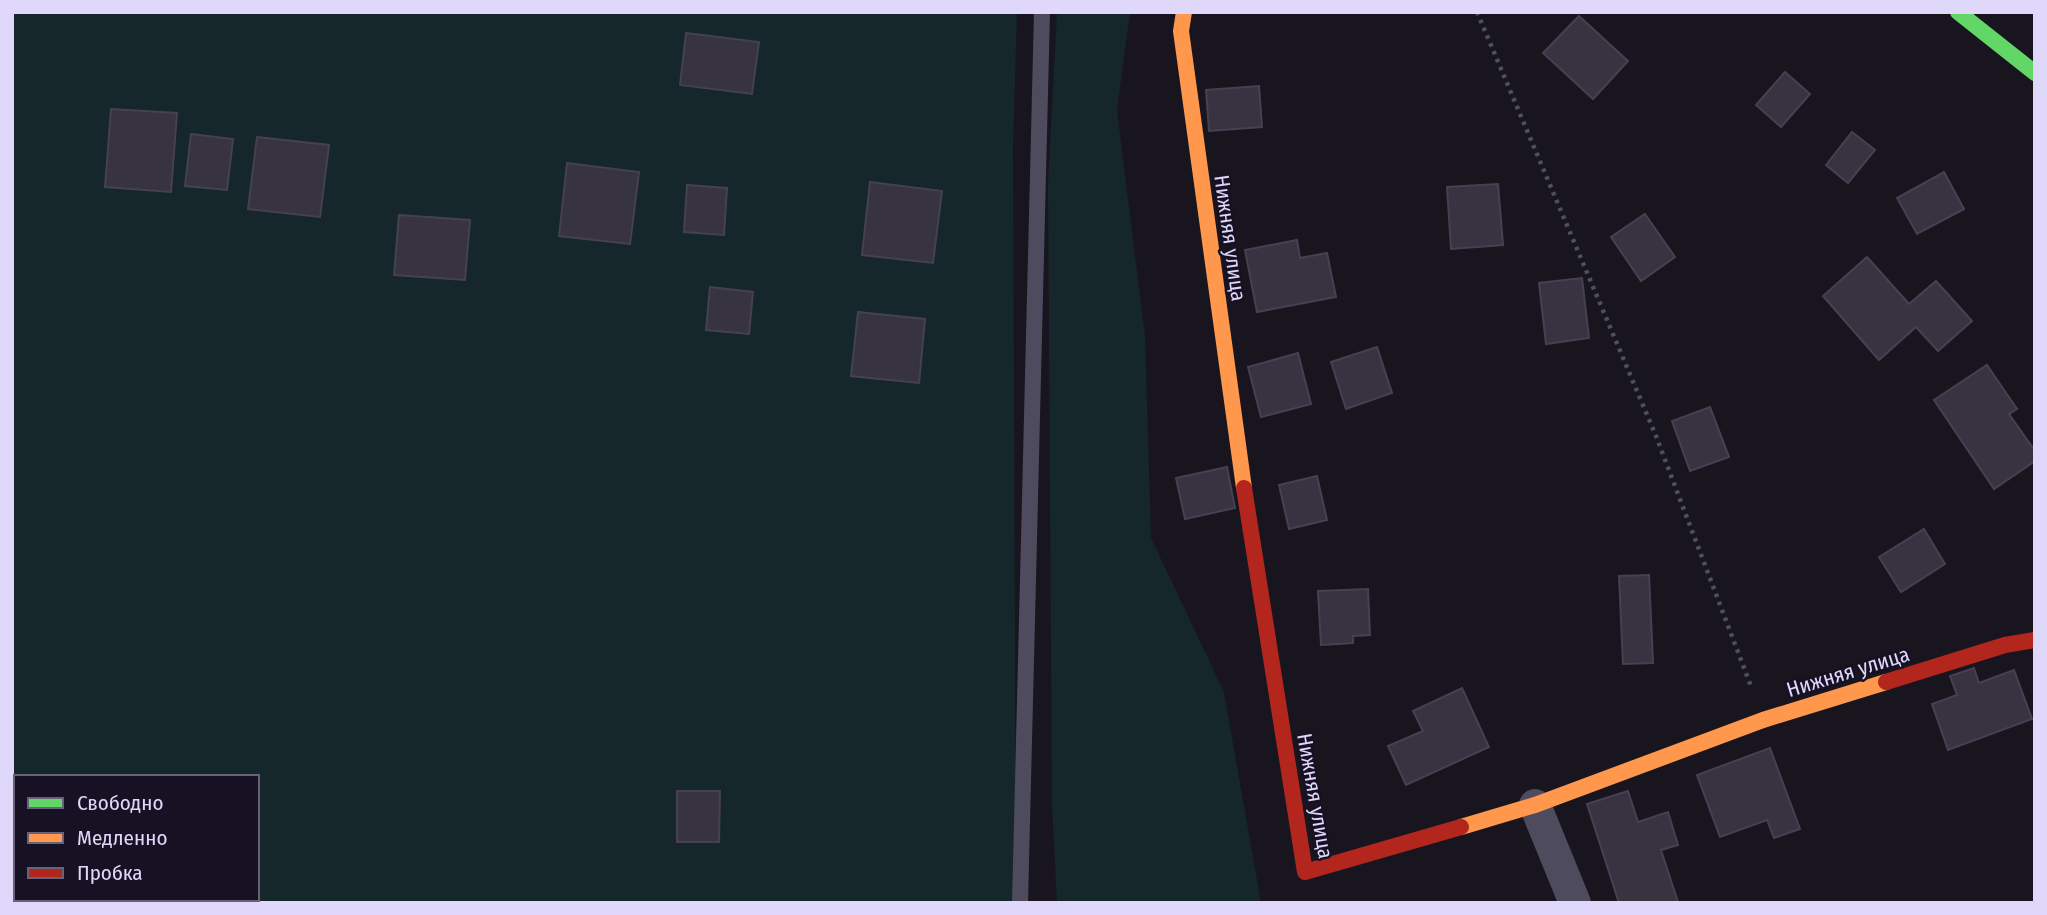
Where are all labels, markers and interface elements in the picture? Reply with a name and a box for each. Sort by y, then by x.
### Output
street label: Нижняя улица [1208,173,1252,303]
street label: Нижняя улица [1783,641,1913,703]
street label: Нижняя улица [1291,731,1339,861]
legend [14,775,259,901]
text: Свободно [77,790,163,816]
text: Медленно [77,825,167,851]
text: Пробка [77,860,143,886]

